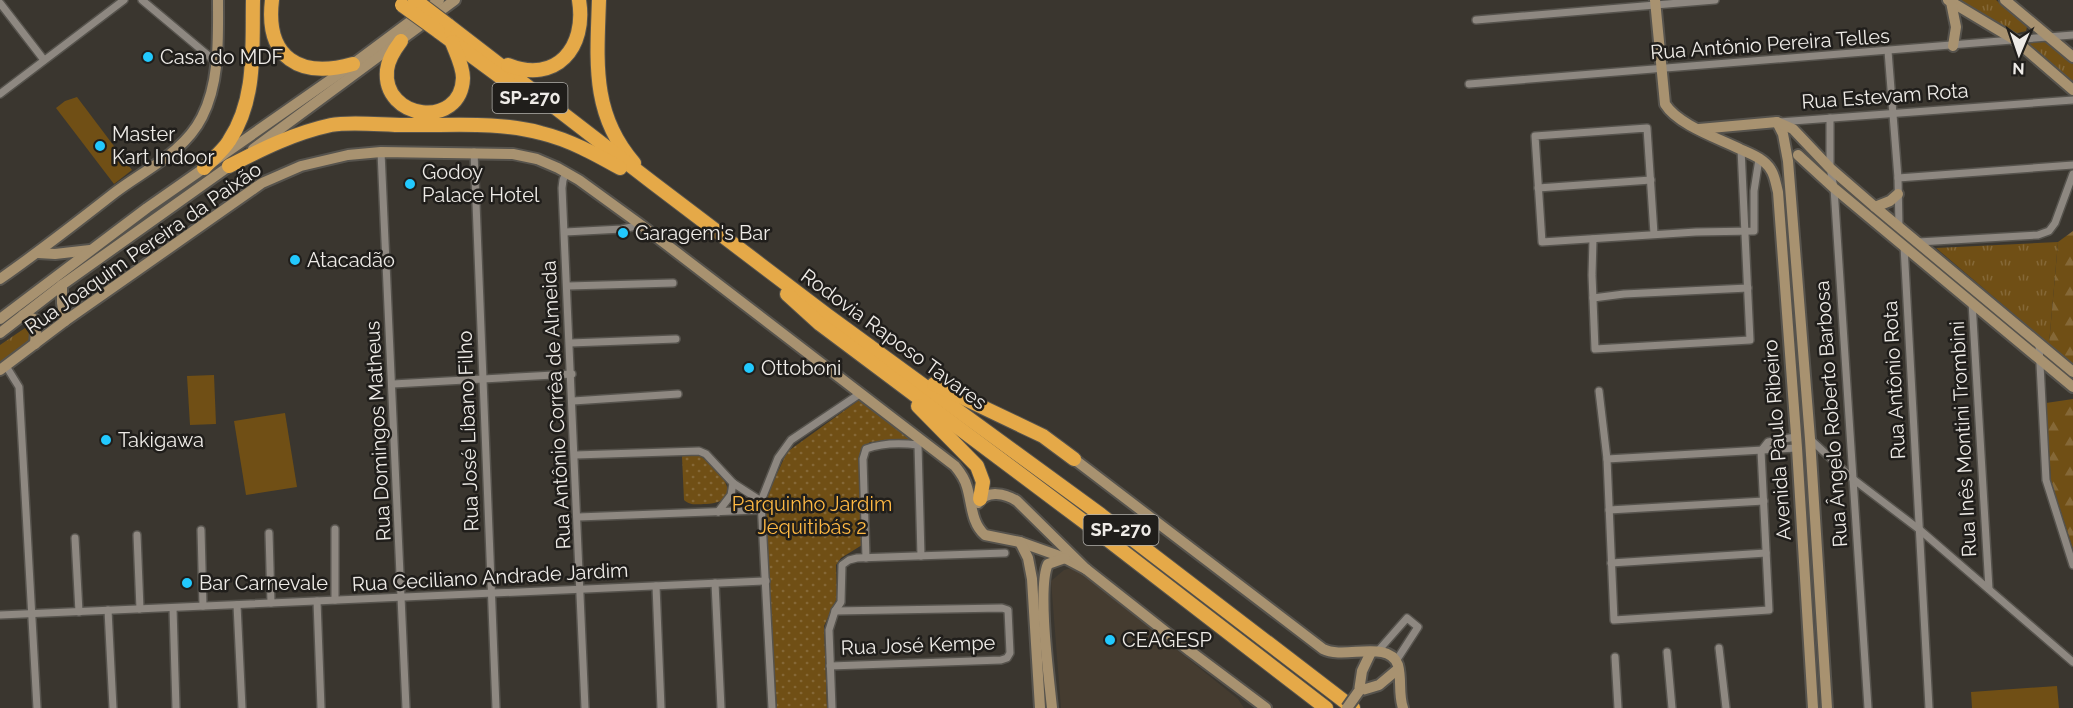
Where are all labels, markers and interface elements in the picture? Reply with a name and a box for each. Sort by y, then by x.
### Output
street label: Rua Antônio Pereira Telles [1650,24,1890,64]
north arrow [1989,24,2049,84]
place label: Casa do MDF [160,45,284,69]
marker: Casa do MDF [141,50,155,64]
text: N [2012,59,2025,78]
street label: Rua Estevam Rota [1801,78,1969,114]
road number: SP-270 [492,83,568,113]
place label: Master Kart Indoor [112,122,214,169]
marker: Master Kart Indoor [93,139,107,153]
street label: Rua Joaquim Pereira da Paixão [20,157,266,339]
place label: Godoy Palace Hotel [422,160,540,207]
marker: Godoy Palace Hotel [403,177,417,191]
place label: Garagem's Bar [635,221,770,245]
marker: Garagem's Bar [616,226,630,240]
place label: Atacadão [307,248,395,272]
marker: Atacadão [288,253,302,267]
street label: Rua Antônio Corrêa de Almeida [536,260,576,550]
street label: Rodovia Raposo Tavares [796,264,992,414]
street label: Rua Ângelo Roberto Barbosa [1810,280,1852,548]
street label: Rua Antônio Rota [1878,300,1910,460]
street label: Rua Domingos Matheus [360,320,396,542]
street label: Rua Inês Montini Trombini [1945,320,1981,558]
street label: Rua José Líbano Filho [452,330,484,532]
street label: Avenida Paulo Ribeiro [1758,339,1796,541]
place label: Ottoboni [761,356,841,380]
marker: Ottoboni [742,361,756,375]
place label: Takigawa [118,428,204,452]
marker: Takigawa [99,433,113,447]
park label: Parquinho Jardim Jequitibás 2 [732,492,892,539]
road number: SP-270 [1084,515,1158,545]
street label: Rua Ceciliano Andrade Jardim [351,558,629,596]
place label: Bar Carnevale [199,571,328,595]
marker: Bar Carnevale [180,576,194,590]
place label: CEAGESP [1122,628,1212,652]
street label: Rua José Kempe [840,630,996,660]
marker: CEAGESP [1103,633,1117,647]

